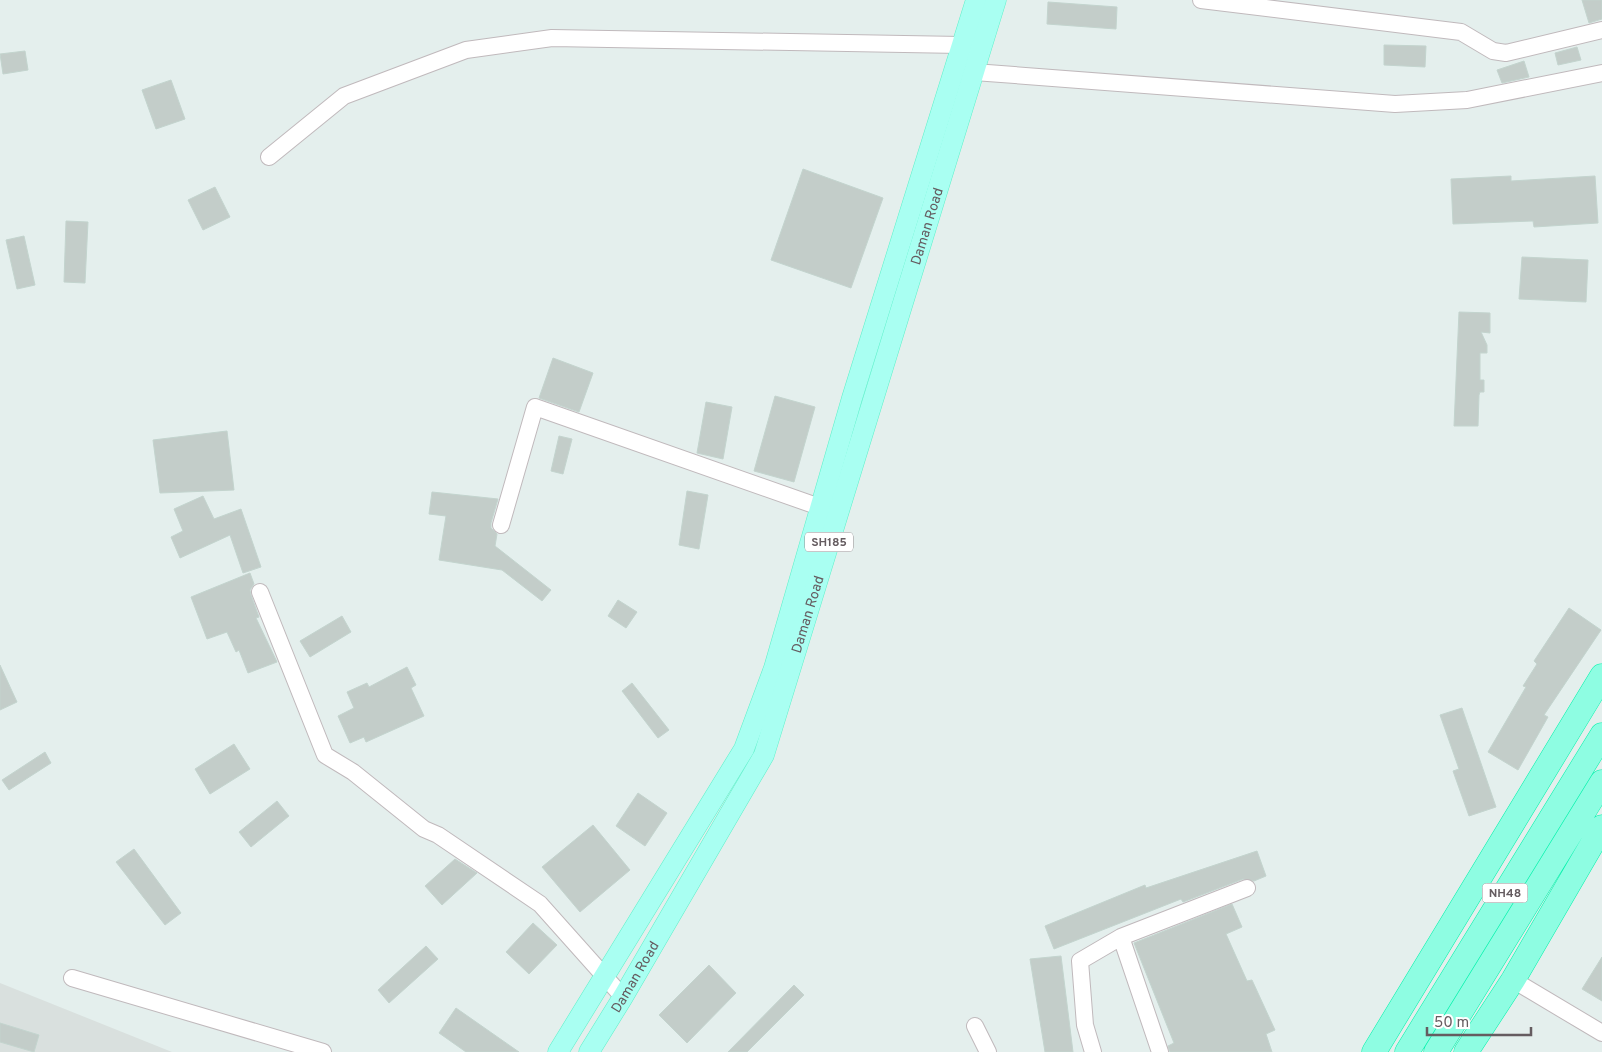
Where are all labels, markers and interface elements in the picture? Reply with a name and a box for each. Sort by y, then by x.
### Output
street label: Daman Road [908,186,948,267]
road number: SH185 [805,532,853,552]
street label: Daman Road [789,574,829,655]
road number: NH48 [1482,884,1528,902]
street label: Daman Road [608,939,664,1016]
scale bar [1427,1004,1531,1036]
text: 50 m [1434,1014,1469,1033]

